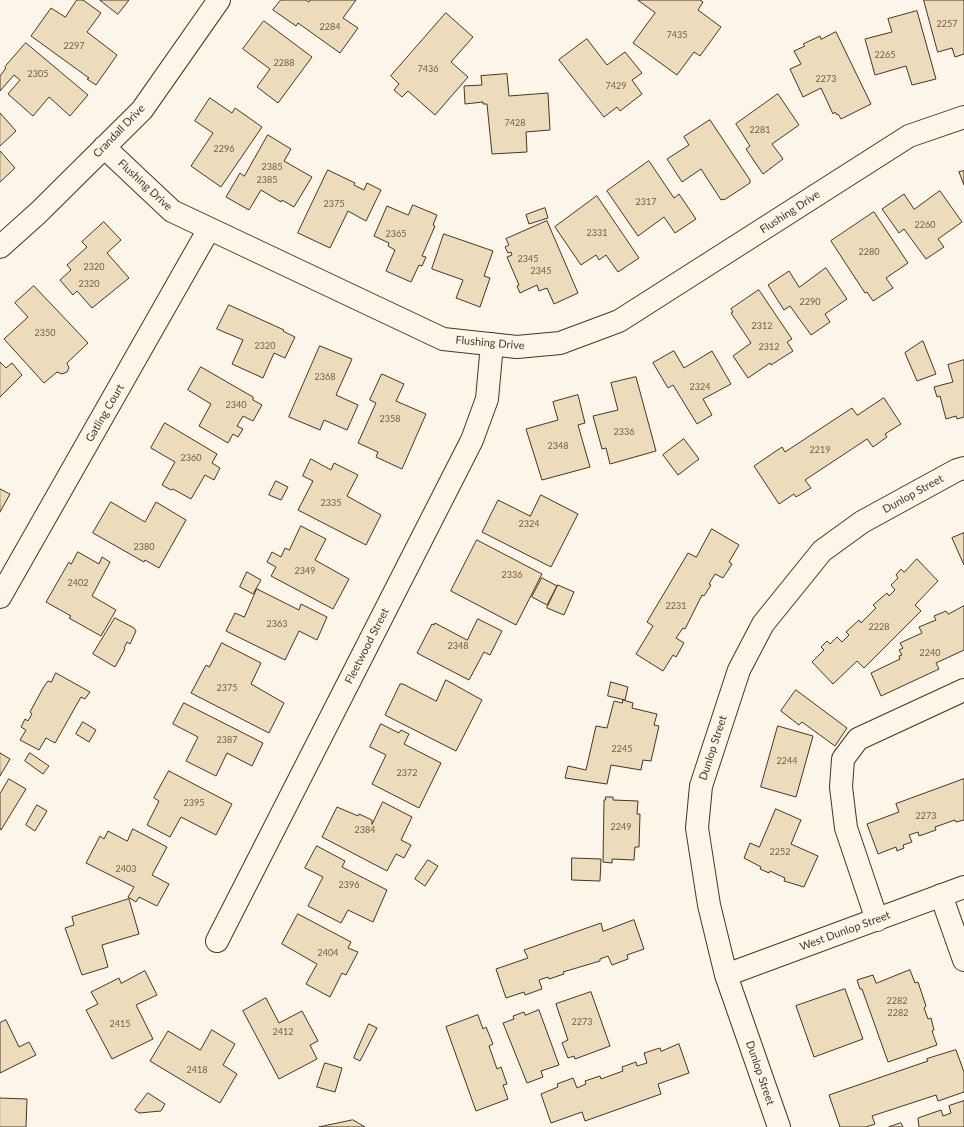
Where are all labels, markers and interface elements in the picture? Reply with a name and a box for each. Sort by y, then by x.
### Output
house number: 2257 [937,19,957,29]
house number: 2284 [320,22,340,32]
house number: 7435 [667,30,687,40]
house number: 2297 [64,41,84,51]
house number: 2265 [875,50,895,60]
house number: 2288 [274,58,294,68]
house number: 7436 [418,64,438,74]
house number: 2305 [28,69,48,79]
house number: 2273 [816,74,836,84]
house number: 7429 [606,81,626,91]
street label: Crandall Drive [90,102,148,160]
house number: 7428 [505,118,525,128]
house number: 2281 [750,125,770,135]
house number: 2296 [214,144,234,154]
street label: Flushing Drive [115,157,175,213]
house number: 2385 [262,162,282,172]
house number: 2385 [257,175,277,185]
street label: Flushing Drive [757,188,823,236]
house number: 2317 [636,197,656,207]
house number: 2375 [324,199,344,209]
house number: 2260 [915,220,935,230]
house number: 2331 [587,228,607,238]
house number: 2365 [386,229,406,239]
house number: 2280 [859,247,879,257]
house number: 2345 [518,254,538,264]
house number: 2320 [84,262,104,272]
house number: 2345 [531,266,551,276]
house number: 2320 [79,279,99,289]
house number: 2290 [800,297,820,307]
house number: 2312 [752,321,772,331]
house number: 2350 [35,328,55,338]
street label: Flushing Drive [455,333,525,353]
house number: 2320 [255,341,275,351]
house number: 2312 [759,342,779,352]
house number: 2368 [315,372,335,382]
street label: Gatling Court [83,382,127,444]
house number: 2324 [690,382,710,392]
house number: 2340 [226,400,246,410]
house number: 2358 [380,414,400,424]
house number: 2336 [614,427,634,437]
house number: 2348 [548,441,568,451]
house number: 2219 [810,445,830,455]
house number: 2360 [181,453,201,463]
street label: Dunlop Street [880,472,946,516]
house number: 2335 [321,498,341,508]
house number: 2324 [519,519,539,529]
house number: 2380 [134,542,154,552]
house number: 2349 [295,566,315,576]
house number: 2336 [502,570,522,580]
house number: 2402 [68,578,88,588]
house number: 2231 [666,601,686,611]
street label: Fleetwood Street [342,606,392,686]
house number: 2363 [267,619,287,629]
house number: 2228 [869,622,889,632]
house number: 2348 [448,641,468,651]
house number: 2240 [920,648,940,658]
house number: 2375 [217,683,237,693]
street label: Dunlop Street [696,714,730,782]
house number: 2387 [217,735,237,745]
house number: 2245 [612,744,632,754]
house number: 2244 [777,756,797,766]
house number: 2372 [397,768,417,778]
house number: 2395 [184,798,204,808]
house number: 2273 [916,811,936,821]
house number: 2249 [611,822,631,832]
house number: 2384 [355,825,375,835]
house number: 2252 [770,847,790,857]
house number: 2403 [116,864,136,874]
house number: 2396 [339,880,359,890]
street label: West Dunlop Street [798,908,892,954]
house number: 2404 [318,948,338,958]
house number: 2282 [887,996,907,1006]
house number: 2282 [888,1008,908,1018]
house number: 2273 [572,1017,592,1027]
house number: 2415 [110,1019,130,1029]
house number: 2412 [273,1027,293,1037]
street label: Dunlop Street [743,1039,777,1107]
house number: 2418 [187,1065,207,1075]

